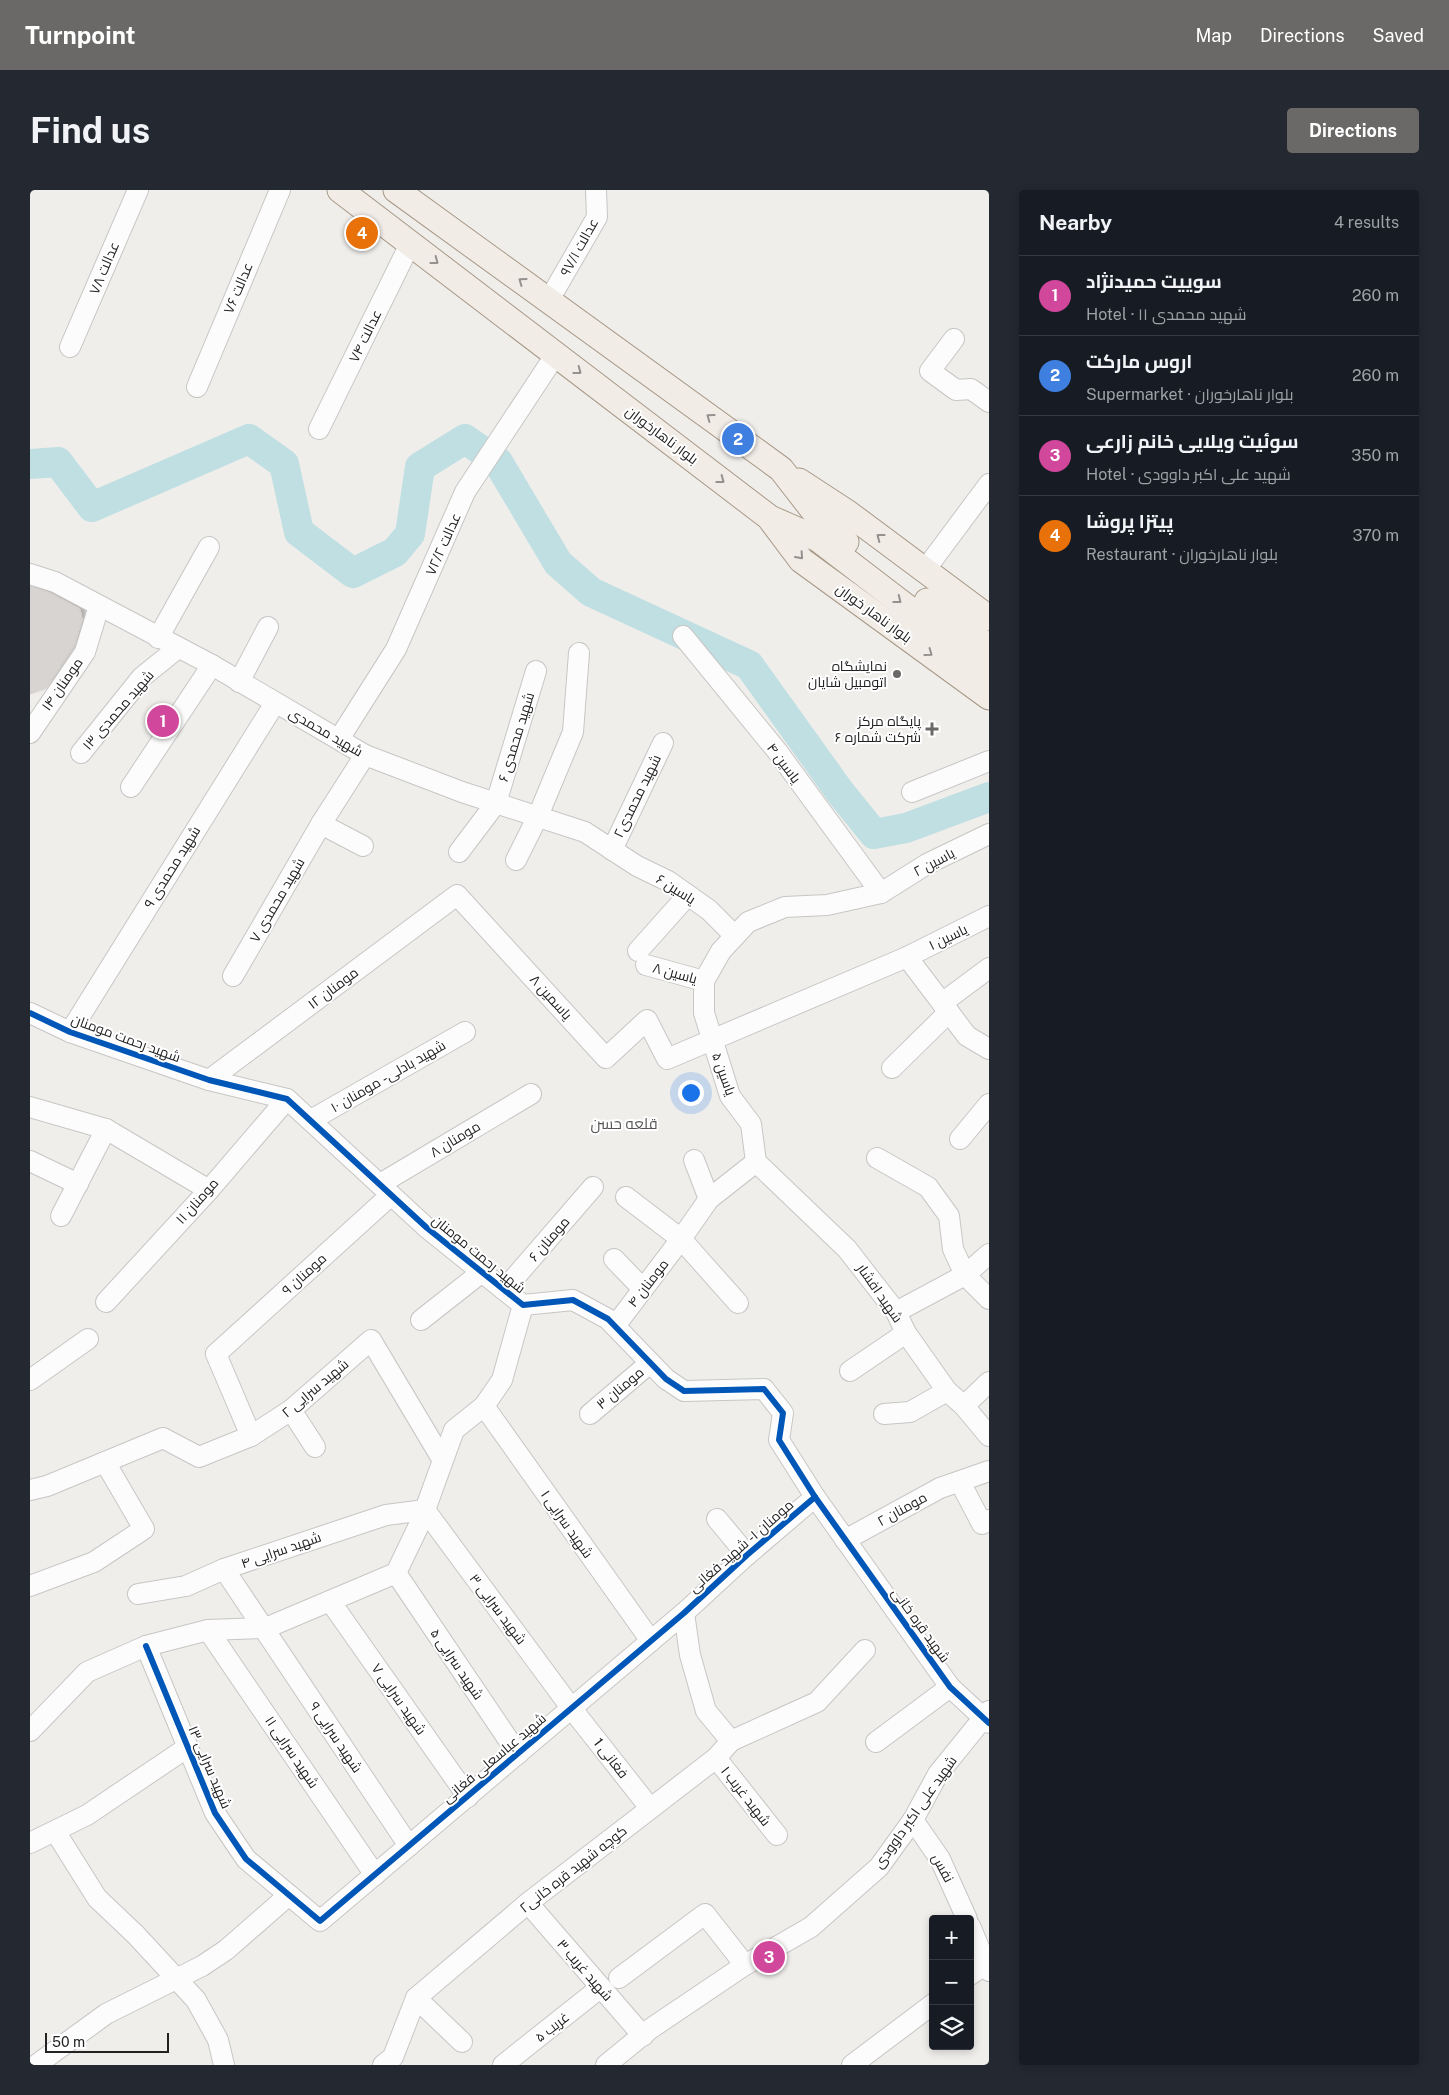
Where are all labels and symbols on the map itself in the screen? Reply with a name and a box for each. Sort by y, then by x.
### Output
pin: 4 [346,214,378,252]
street label: ۹۷/۱ عدالت [557,215,601,279]
street label: ۷۸ عدالت [86,239,122,297]
one-way arrow [429,256,438,264]
street label: عدالت ۷۶ [220,260,256,316]
one-way arrow [518,278,528,287]
street label: عدالت ۷۴ [345,307,385,365]
one-way arrow [572,365,582,374]
street label: بلوار ناهارخوران [623,403,701,467]
one-way arrow [706,414,716,423]
pin: 2 [722,420,754,458]
one-way arrow [715,475,724,483]
street label: عدالت ۷۲/۲ [422,510,464,578]
one-way arrow [877,534,886,542]
one-way arrow [794,551,803,560]
street label: بلوار ناهار خوران [833,580,915,646]
one-way arrow [892,595,901,603]
one-way arrow [924,647,933,657]
street label: مومنان ۱۴ [38,655,86,713]
place label: نمایشگاه اتومبیل شایان [808,658,887,690]
street label: ۱۳ شهید محمدی [79,667,157,753]
marker: نمایشگاه اتومبیل شایان [891,668,903,680]
street label: ۶ شهید محمدی [495,690,537,784]
pin: 1 [147,702,179,740]
street label: شهید محمدی [286,704,366,760]
place label: پایگاه مرکز شرکت شماره ۶ [835,713,921,745]
marker: پایگاه مرکز شرکت شماره ۶ [925,722,939,736]
street label: یاسین ۴ [764,740,804,786]
street label: شهید محمدی۲ [610,752,664,840]
street label: ۹ شهید محمدی [140,823,204,911]
street label: یاسین ۲ [911,844,957,879]
street label: شهید محمدی ۷ [246,855,308,945]
street label: یاسین ۶ [653,871,699,907]
street label: یاسین ۱ [926,921,970,953]
street label: یاسین ۸ [651,959,699,987]
street label: مومنان ۱۲ [305,964,361,1012]
street label: یاسمین ۸ [527,971,576,1023]
street label: شهید رحمت مومنان [69,1011,183,1065]
street label: شهید بادلی - مومنان ۱۰ [328,1037,448,1115]
street label: یاسین ۵ [709,1050,739,1098]
your location [678,1080,704,1106]
district label: قلعه حسن [590,1115,658,1134]
street label: مومنان ۸ [427,1118,483,1160]
street label: مومنان ۱۱ [172,1175,222,1227]
street label: شهید رحمت مومنان [429,1212,529,1296]
street label: مومنان ۶ [525,1213,573,1265]
street label: مومنان ۹ [278,1250,330,1298]
street label: ۴ مومنان [624,1256,672,1310]
street label: شهید افشار [853,1260,906,1325]
street label: شهید سرایی ۲ [278,1356,352,1420]
street label: مومنان ۳ [593,1364,647,1412]
street label: شهید سرایی ۱ [538,1487,596,1561]
street label: ۲ مومنان [874,1489,930,1529]
street label: مومنان ۱ - شهید فغانی [686,1496,796,1596]
street label: شهید سرایی ۴ [239,1529,323,1571]
street label: شهید سرایی ۳ [466,1571,530,1647]
street label: شهید قره خانی [889,1585,953,1665]
street label: شهید سرایی ۵ [427,1625,487,1703]
street label: شهید سرایی ۷ [369,1660,429,1738]
street label: شهید سرایی ۹ [306,1699,366,1775]
street label: شهید عباسعلی فغانی [439,1710,549,1806]
street label: شهید سرایی ۱۱ [262,1713,322,1791]
street label: شهید سرایی ۱۳ [185,1723,235,1811]
street label: فغانی 1 [590,1735,632,1781]
street label: شهید علی اکبر داوودی [870,1753,960,1871]
street label: ۱ شهید غریب [718,1763,774,1829]
street label: کوچه شهید قره خانی۲ [516,1822,631,1917]
street label: نفس [929,1851,957,1885]
street label: ۳ شهید غریب [554,1936,616,2004]
pin: 3 [753,1938,785,1976]
street label: غریب ۵ [532,2009,572,2045]
scale bar [45,2030,169,2053]

